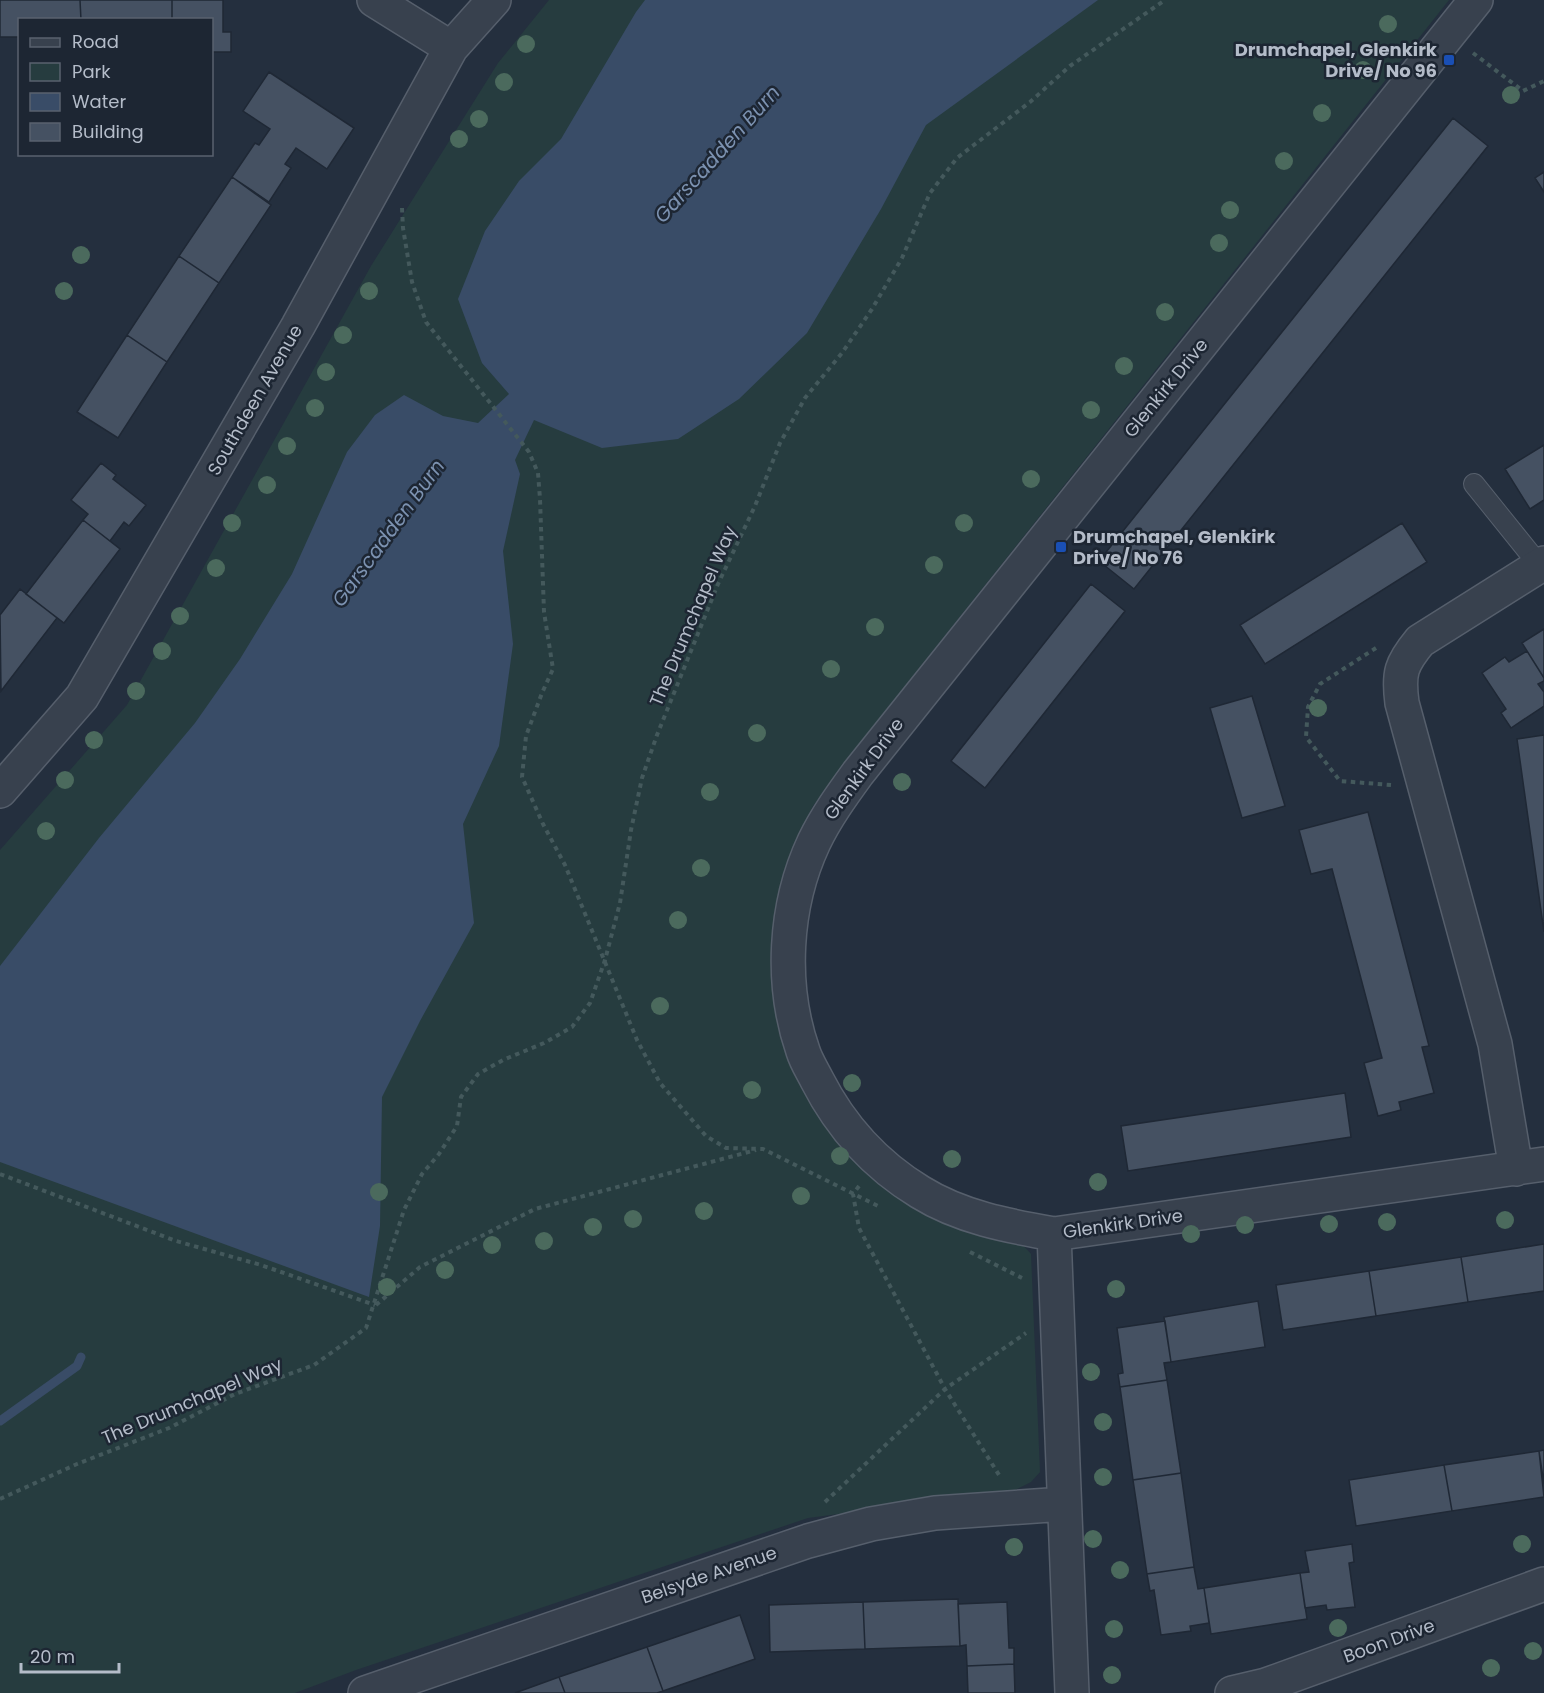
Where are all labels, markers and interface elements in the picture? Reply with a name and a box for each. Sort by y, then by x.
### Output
legend [18,18,213,156]
text: Road [72,29,119,54]
place label: Drumchapel, Glenkirk Drive/ No 96 [1235,37,1438,83]
marker: Drumchapel, Glenkirk Drive/ No 96 [1442,53,1456,67]
text: Park [72,59,111,84]
water label: Garscadden Burn [648,79,786,229]
text: Water [72,89,126,114]
text: Building [72,119,144,144]
street label: Southdeen Avenue [201,320,308,480]
street label: Glenkirk Drive [1118,333,1213,442]
water label: Garscadden Burn [325,454,451,612]
street label: The Drumchapel Way [643,522,742,710]
place label: Drumchapel, Glenkirk Drive/ No 76 [1073,524,1276,570]
marker: Drumchapel, Glenkirk Drive/ No 76 [1054,540,1068,554]
street label: Glenkirk Drive [818,713,909,825]
street label: Glenkirk Drive [1061,1203,1184,1244]
street label: The Drumchapel Way [98,1351,286,1450]
street label: Belsyde Avenue [638,1540,780,1609]
street label: Boon Drive [1340,1612,1438,1669]
scale bar [21,1636,118,1674]
text: 20 m [30,1644,75,1669]

